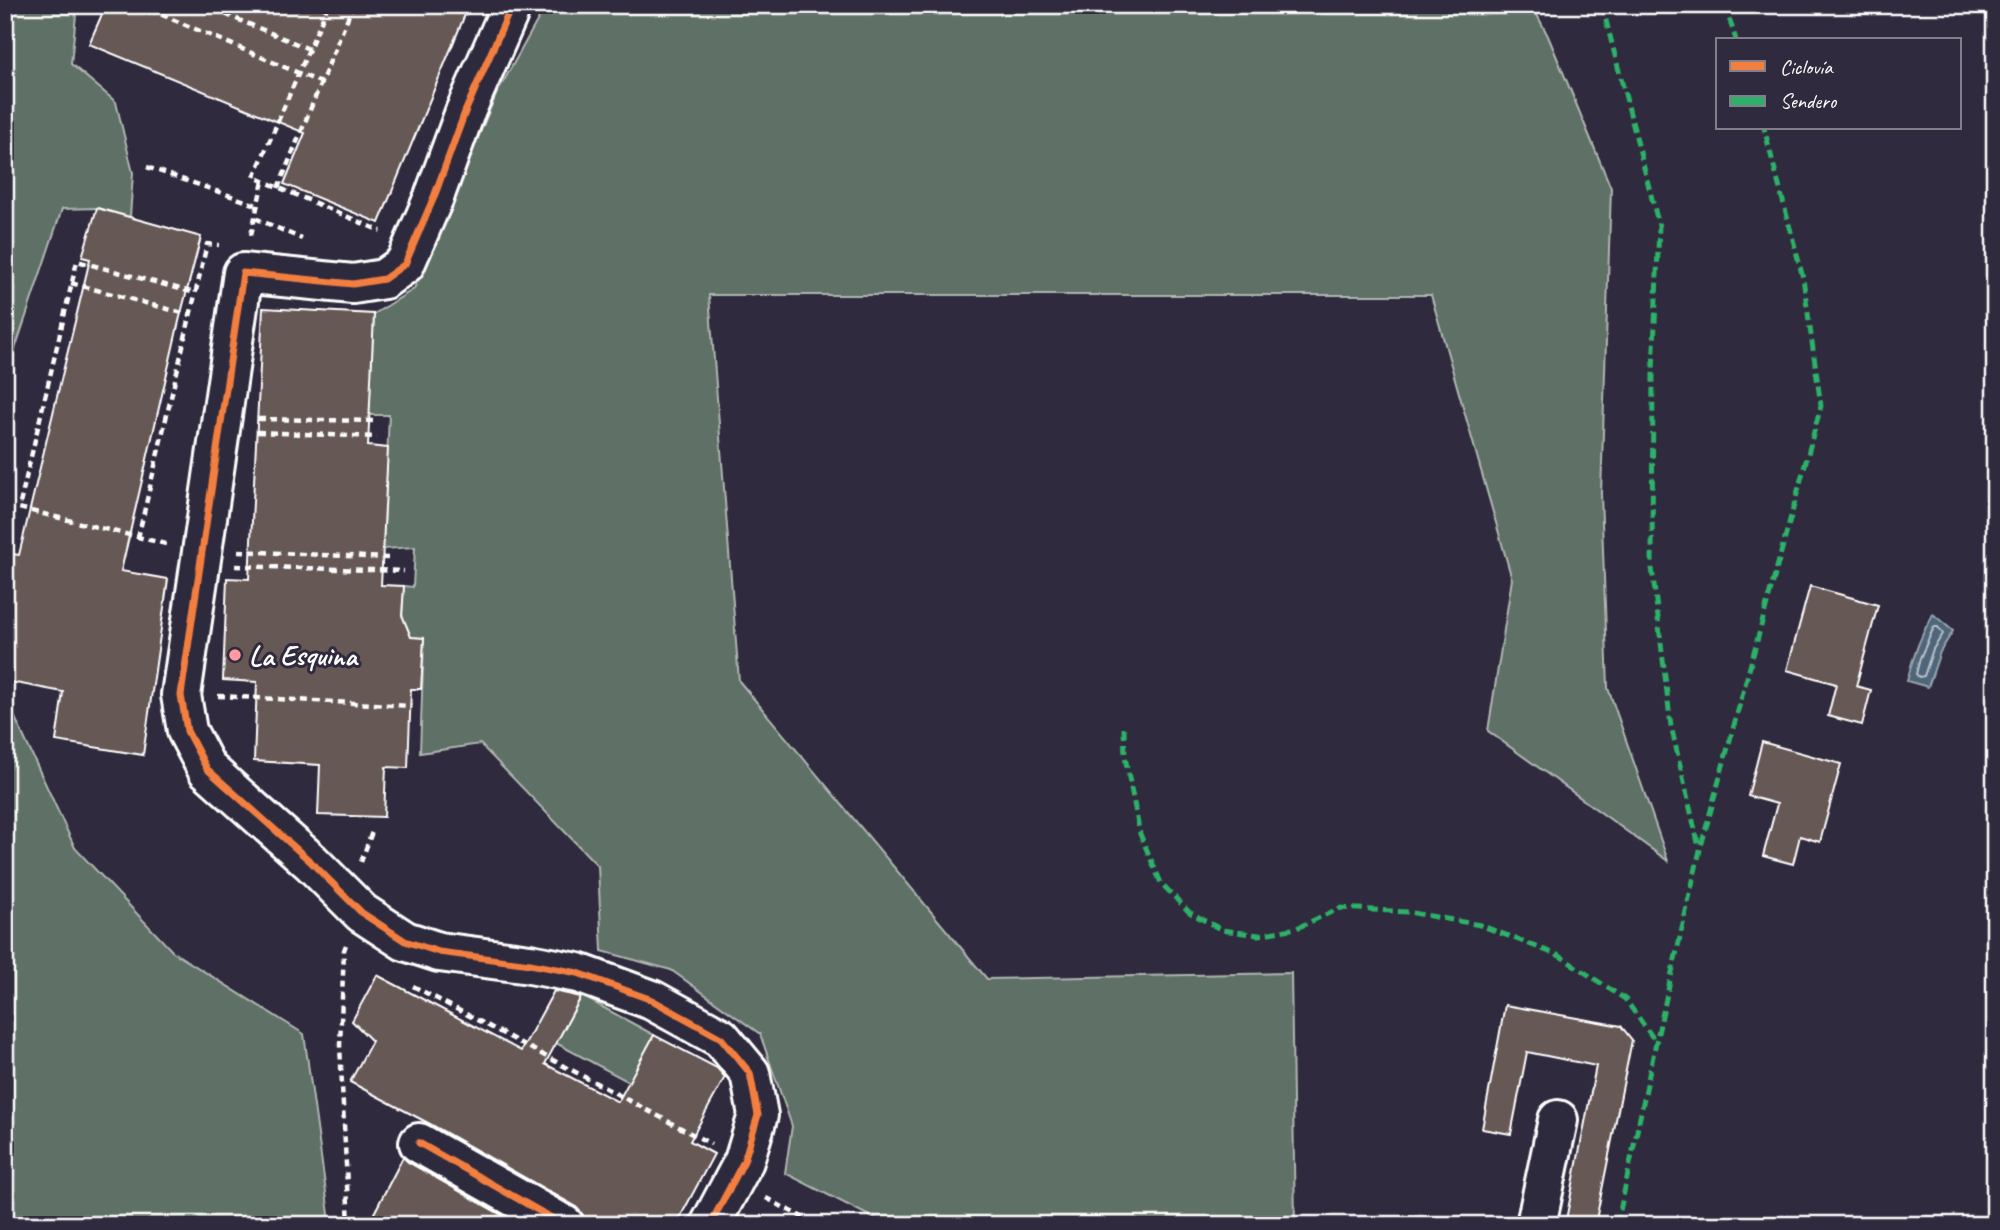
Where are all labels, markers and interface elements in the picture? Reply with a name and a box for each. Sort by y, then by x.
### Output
legend [1716,38,1962,130]
text: Ciclovía [1780,54,1834,80]
text: Sendero [1780,88,1838,114]
place label: La Esquina [249,638,359,673]
marker: La Esquina [227,647,243,663]

